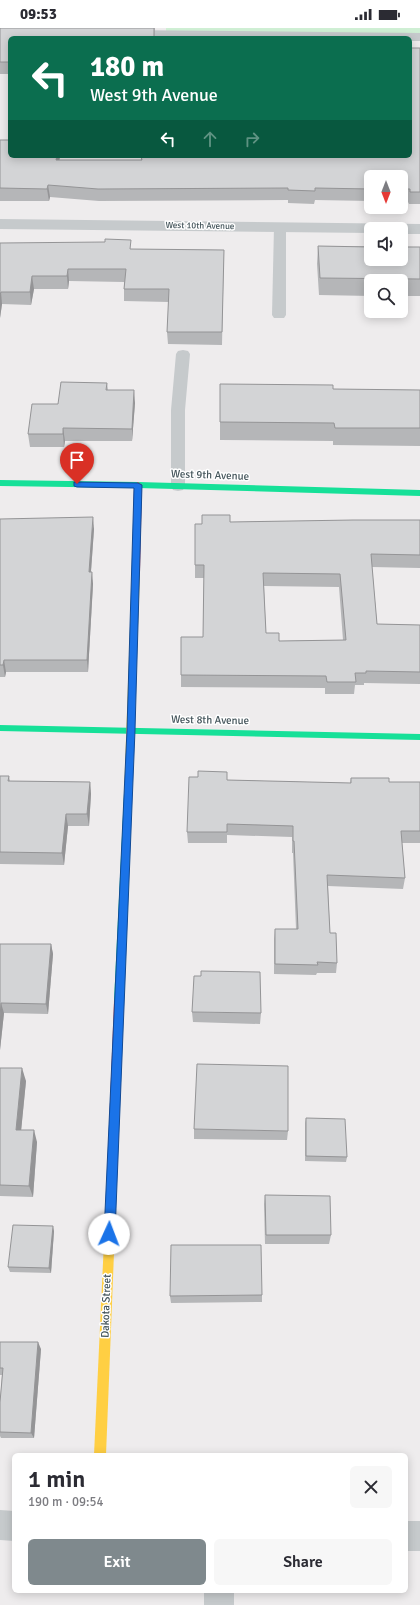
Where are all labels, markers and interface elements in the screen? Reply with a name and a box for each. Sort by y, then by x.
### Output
text: 09:53 [20,5,57,23]
text: 180 m [90,50,164,84]
icon: left [24,52,76,104]
text: West 9th Avenue [90,84,218,106]
icon: left [157,128,179,150]
icon: ahead [199,128,221,150]
icon: right [241,128,263,150]
north arrow [364,170,408,214]
map controls [364,170,408,318]
street label: West 10th Avenue [166,220,235,232]
button: sound [364,222,408,266]
button: search [364,274,408,318]
pin [60,443,94,484]
icon: arrive [66,449,88,471]
street label: West 9th Avenue [171,467,249,483]
street label: West 8th Avenue [171,713,249,727]
position arrow [88,1213,130,1255]
street label: Dakota Street [98,1274,114,1338]
text: 1 min [28,1464,85,1494]
button: close [350,1466,392,1508]
text: 190 m · 09:54 [28,1494,104,1510]
button: Exit [28,1539,206,1585]
button: Share [214,1539,392,1585]

